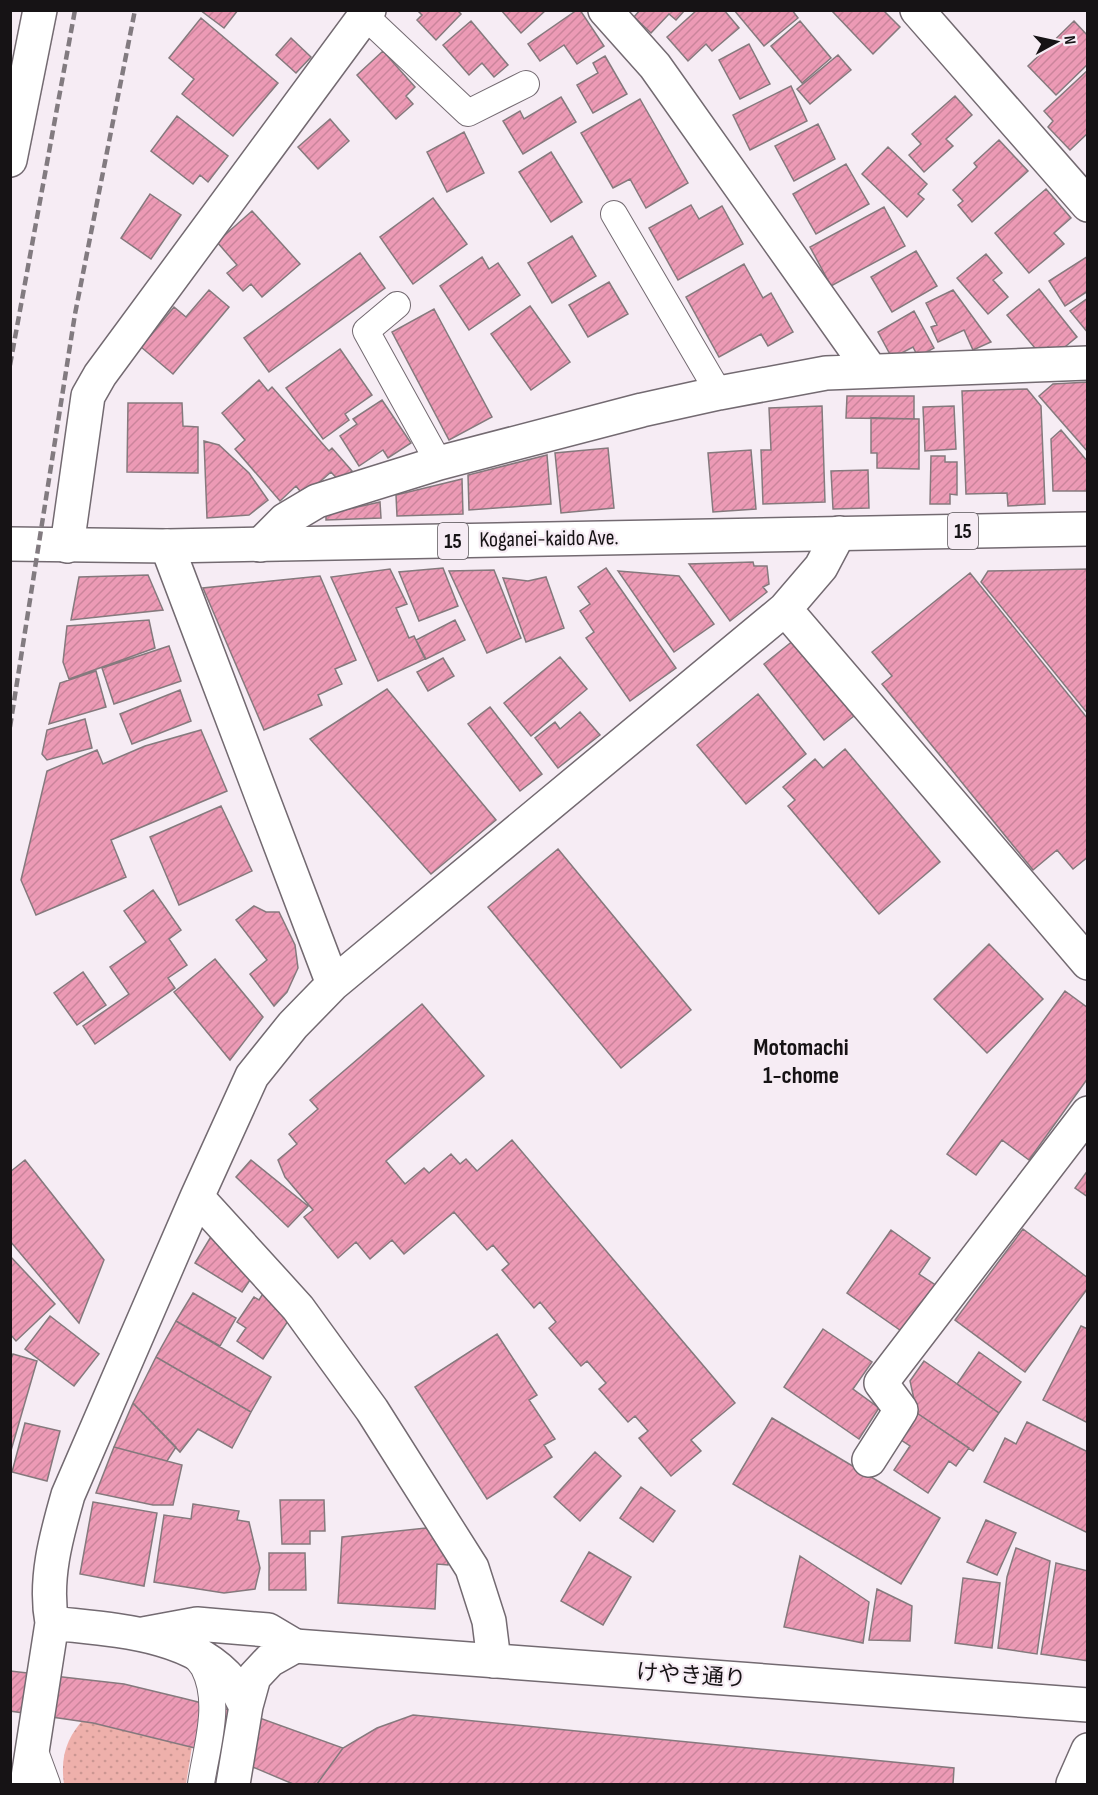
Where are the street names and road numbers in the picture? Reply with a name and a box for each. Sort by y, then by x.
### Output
road number: 15 [948,513,978,549]
road number: 15 [438,523,468,559]
street label: Koganei-kaido Ave. [479,524,619,554]
street label: けやき通り [635,1659,747,1693]

